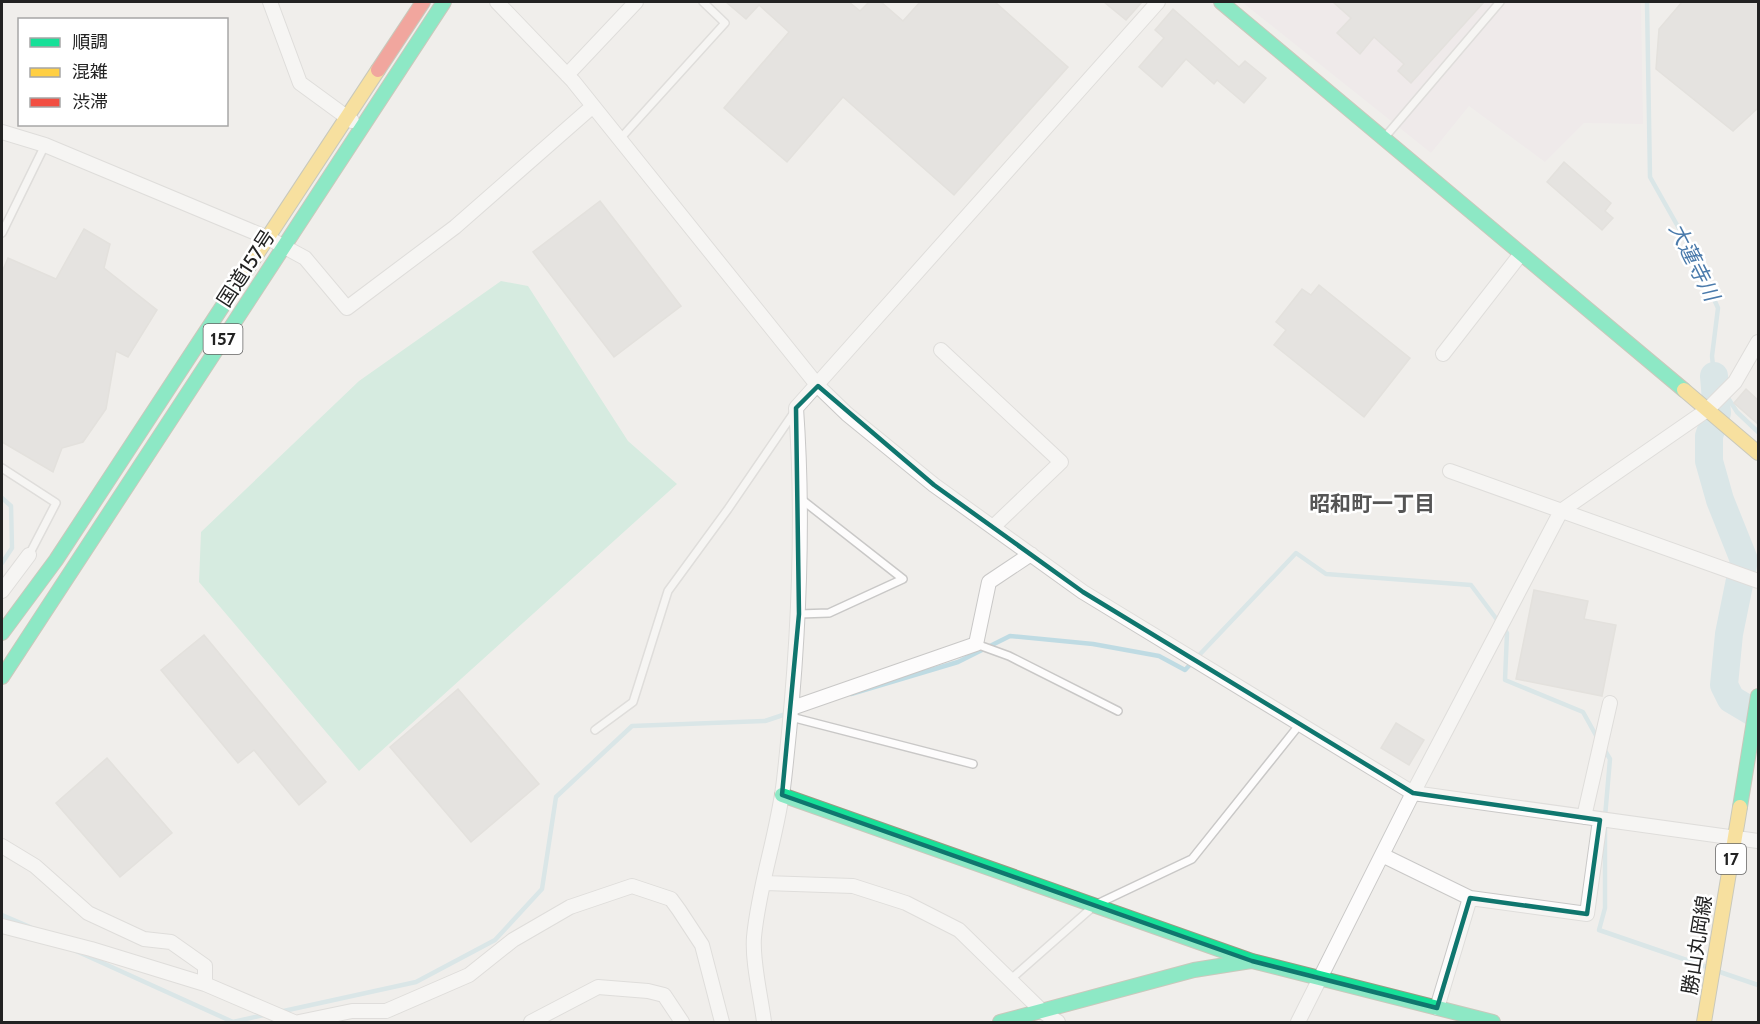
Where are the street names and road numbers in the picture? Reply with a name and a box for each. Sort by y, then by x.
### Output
street label: 国道157号 [212,225,280,311]
road number: 157 [204,324,242,354]
road number: 17 [1716,844,1746,874]
street label: 勝山丸岡線 [1677,894,1717,996]

